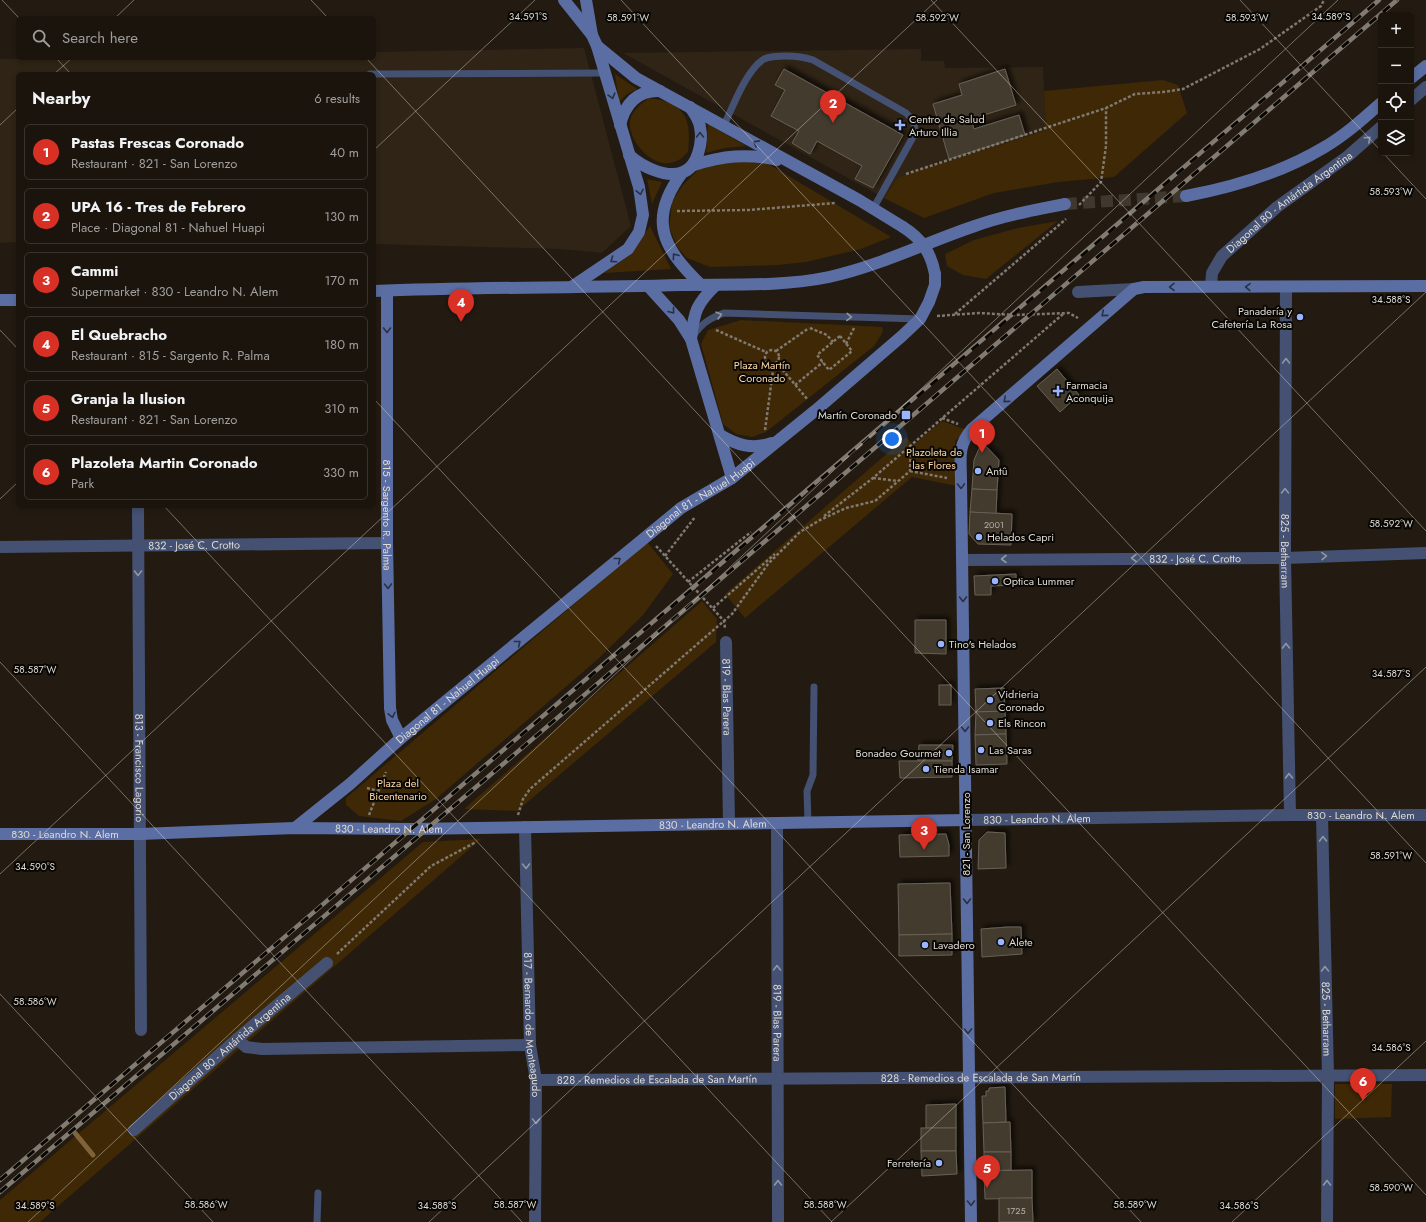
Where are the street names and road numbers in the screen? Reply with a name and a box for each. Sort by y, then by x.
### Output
street label: Diagonal 80 - Antártida Argentina [1223,148,1356,257]
street label: Diagonal 81 - Nahuel Huapi [642,455,758,542]
street label: 815 - Sargento R. Palma [379,460,395,571]
street label: 825 - Betharram [1277,514,1294,588]
street label: 832 - José C. Crotto [148,537,240,553]
street label: 832 - José C. Crotto [1149,550,1241,567]
street label: Diagonal 81 - Nahuel Huapi [392,653,503,747]
street label: 819 - Blas Parera [718,658,736,736]
street label: 813 - Francisco Lagorio [131,714,148,822]
street label: 821 - San Lorenzo [958,792,974,876]
street label: 830 - Leandro N. Alem [1307,807,1415,823]
street label: 830 - Leandro N. Alem [983,810,1091,828]
street label: 830 - Leandro N. Alem [659,815,767,833]
street label: 830 - Leandro N. Alem [335,820,443,837]
street label: 830 - Leandro N. Alem [11,826,119,842]
street label: 817 - Bernardo de Monteagudo [520,952,544,1097]
street label: 825 - Betharram [1318,982,1336,1056]
street label: 819 - Blas Parera [769,984,786,1062]
street label: Diagonal 80 - Antártida Argentina [165,989,294,1104]
street label: 828 - Remedios de Escalada de San Martín [881,1069,1081,1086]
street label: 828 - Remedios de Escalada de San Martín [557,1071,757,1088]

